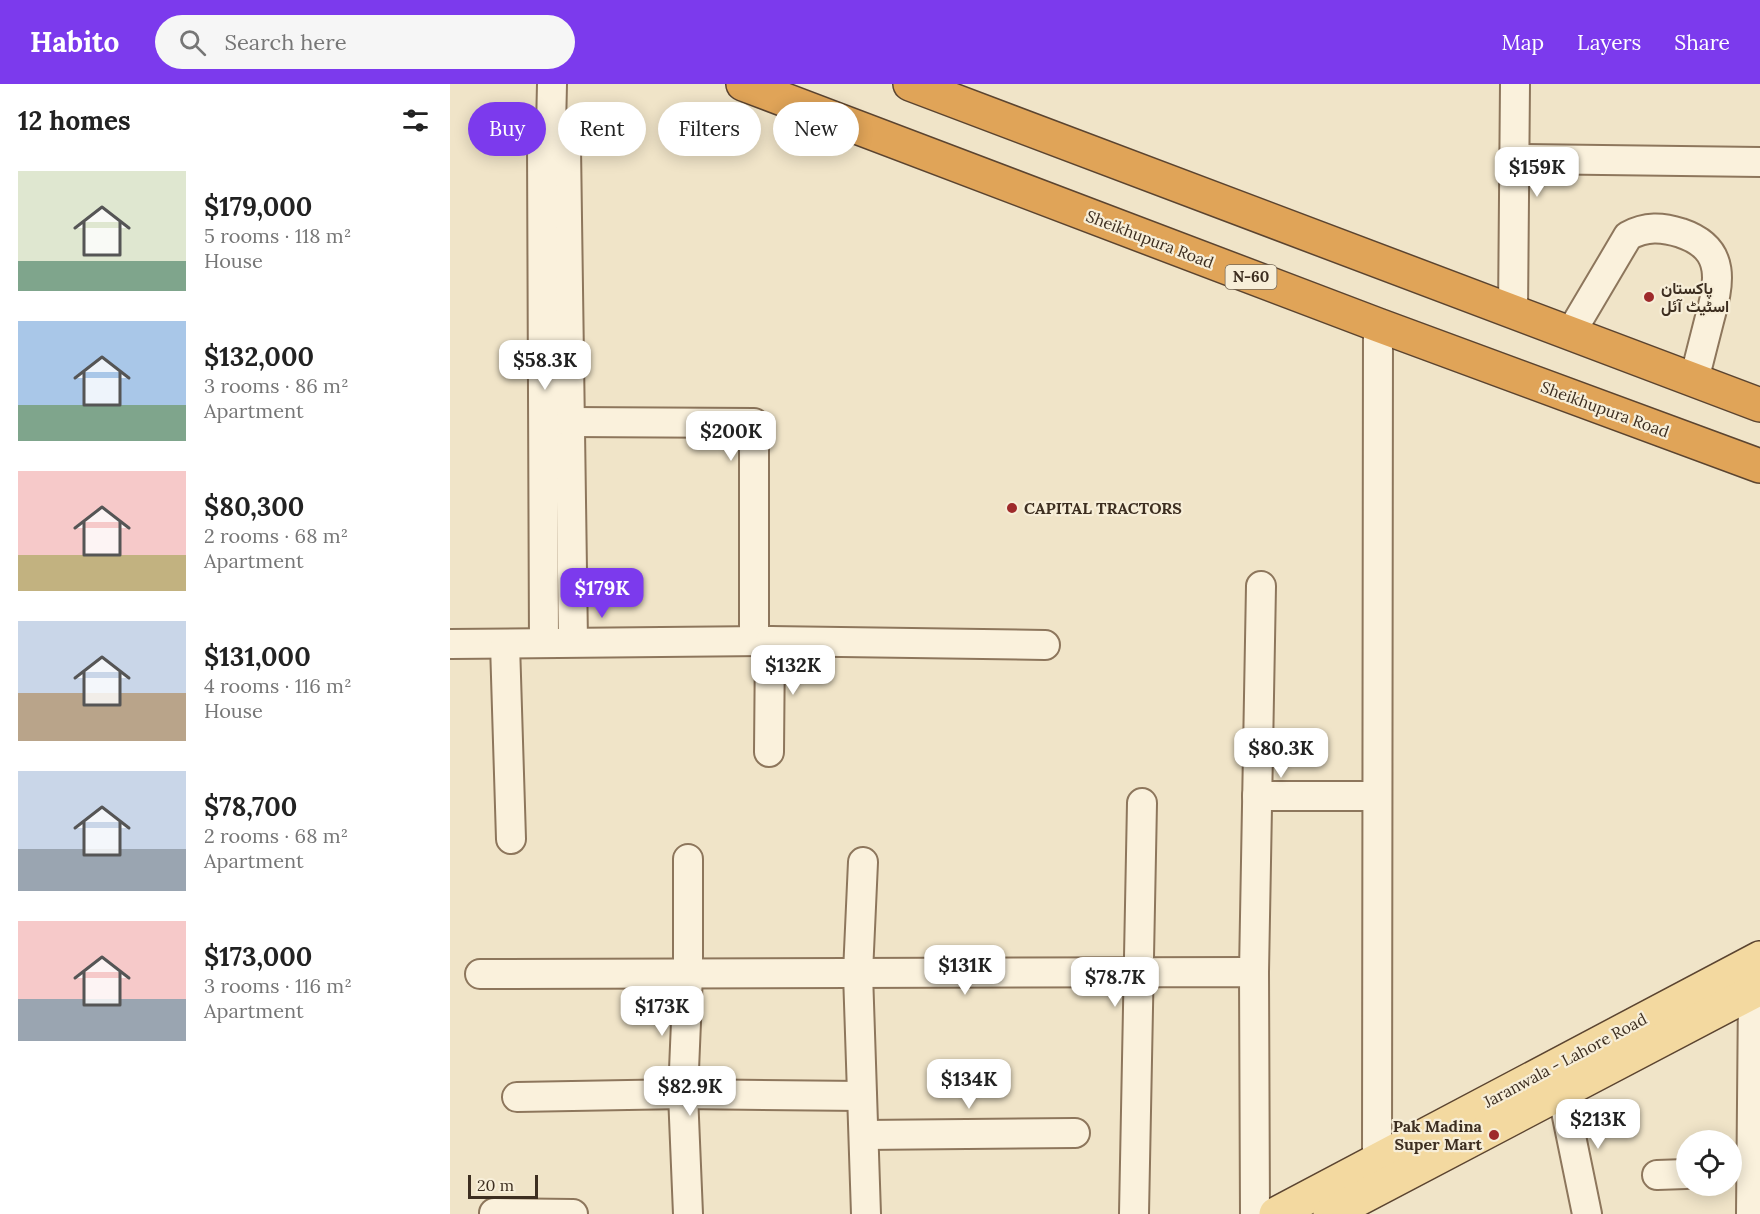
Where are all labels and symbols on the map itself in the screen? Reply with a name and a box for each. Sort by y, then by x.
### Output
pin: $159K [1495,147,1579,198]
street label: Sheikhupura Road [1083,205,1217,273]
road number: N-60 [1226,265,1276,289]
place label: پاکستان اسٹیٹ آئل [1661,278,1729,316]
marker: پاکستان اسٹیٹ آئل [1642,290,1656,304]
pin: $58.3K [496,340,594,391]
street label: Sheikhupura Road [1538,377,1672,442]
pin: $200K [689,411,773,462]
place label: CAPITAL TRACTORS [1024,498,1182,518]
marker: CAPITAL TRACTORS [1005,501,1019,515]
pin: $179K [560,568,644,619]
pin: $132K [751,645,835,696]
pin: $80.3K [1232,728,1330,779]
pin: $131K [923,945,1007,996]
pin: $78.7K [1066,957,1164,1008]
pin: $173K [620,986,704,1037]
street label: Jaranwala - Lahore Road [1479,1008,1650,1112]
pin: $134K [927,1059,1011,1110]
pin: $82.9K [641,1066,739,1117]
pin: $213K [1556,1099,1640,1150]
place label: Pak Madina Super Mart [1393,1116,1483,1154]
marker: Pak Madina Super Mart [1487,1128,1501,1142]
scale bar [468,1172,538,1200]

